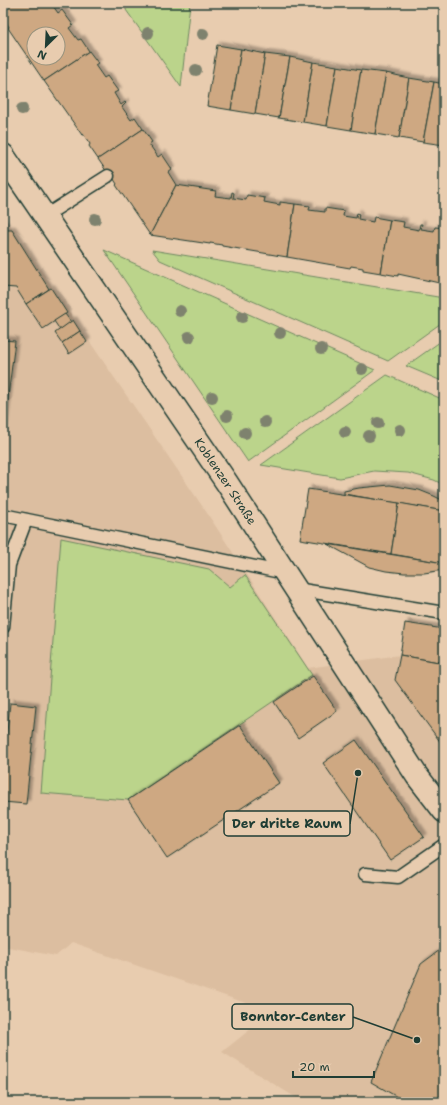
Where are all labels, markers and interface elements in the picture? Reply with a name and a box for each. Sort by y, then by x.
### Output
north arrow [26,26,66,66]
text: N [35,46,49,63]
street label: Koblenzer Straße [191,435,260,528]
callout: Der dritte Raum [224,811,350,836]
text: Der dritte Raum [232,815,342,832]
callout: Bonntor-Center [232,1004,353,1029]
text: Bonntor-Center [240,1008,346,1025]
scale bar [293,1053,374,1079]
text: 20 m [299,1059,330,1075]

